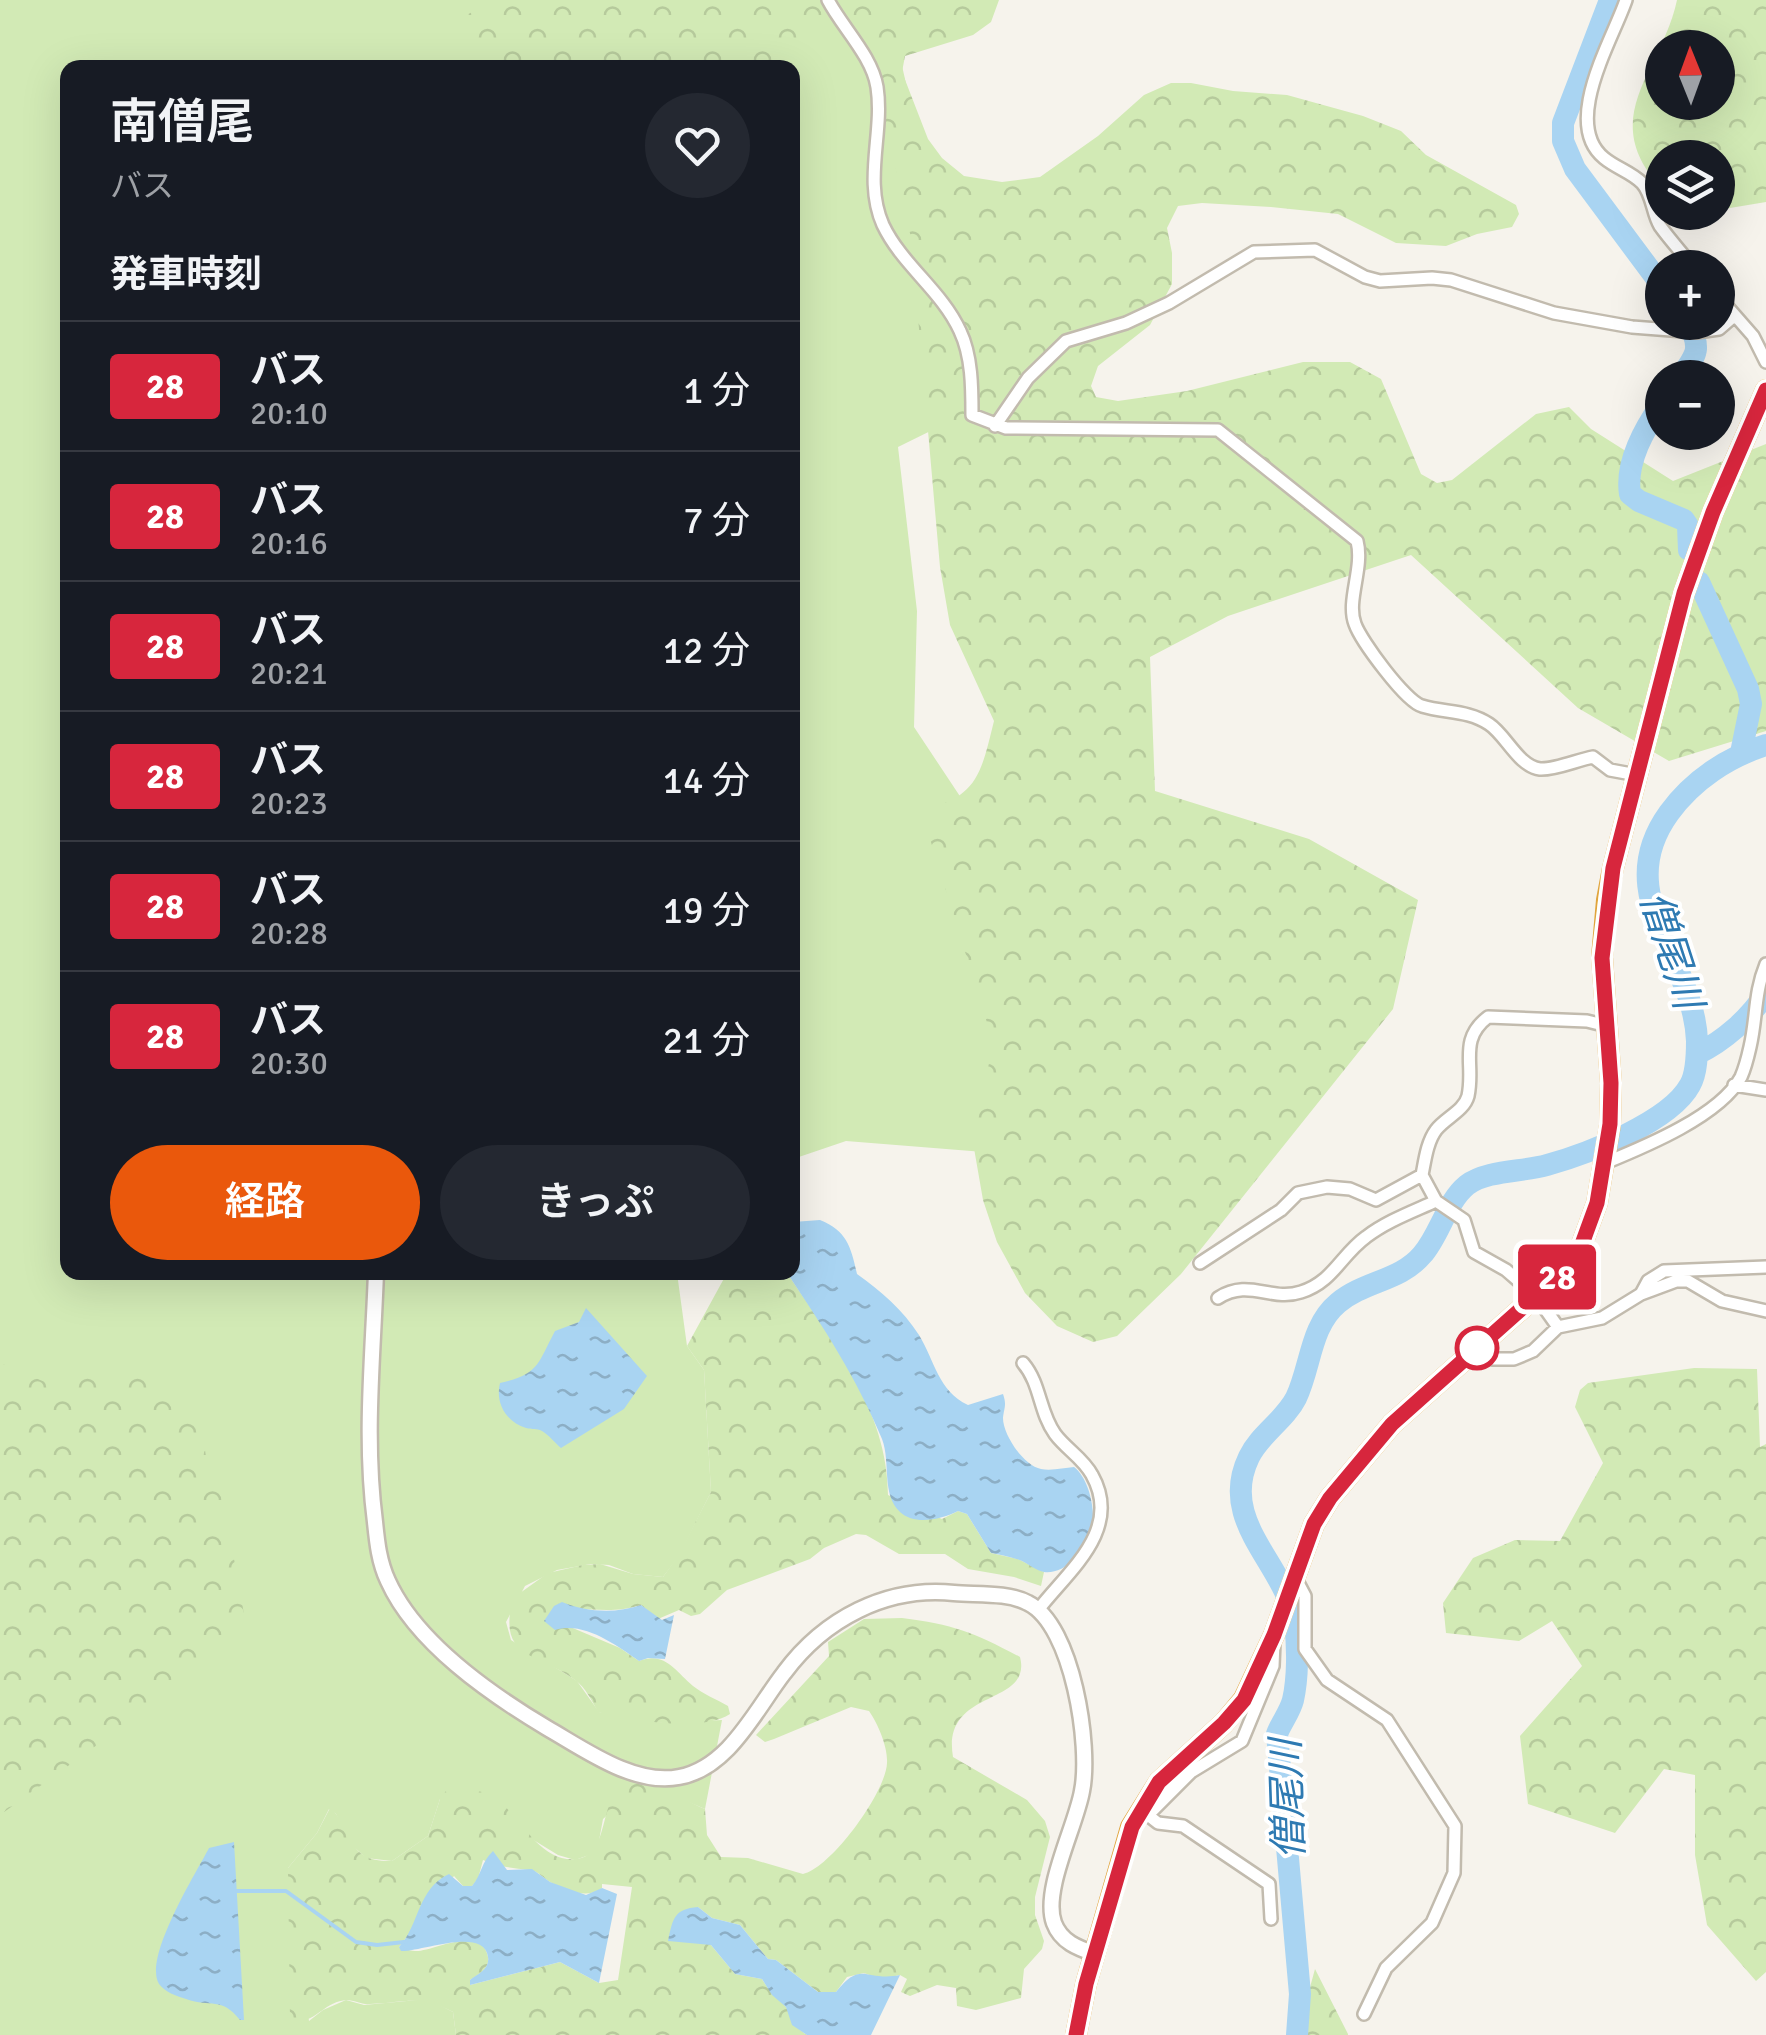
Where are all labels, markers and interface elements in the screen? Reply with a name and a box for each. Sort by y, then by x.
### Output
north arrow [1645,30,1735,120]
map controls [1645,30,1735,450]
text: 南僧尾 [110,93,254,152]
button: heart [645,93,750,198]
button: layers [1645,140,1735,230]
text: バス [110,167,174,206]
button: + [1645,250,1735,340]
text: 発車時刻 [110,251,262,298]
text: バス [250,347,326,394]
button: − [1645,360,1735,450]
text: 28 [146,365,184,408]
text: 1 分 [683,367,750,414]
text: 20:10 [250,394,328,433]
text: バス [250,477,326,524]
text: 28 [146,495,184,538]
text: 7 分 [683,497,750,544]
text: 20:16 [250,524,328,563]
text: バス [250,607,326,654]
text: 28 [146,625,184,668]
text: 12 分 [663,627,750,674]
text: 20:21 [250,654,328,693]
text: バス [250,737,326,784]
text: 28 [146,755,184,798]
text: 14 分 [663,757,750,804]
text: 20:23 [250,784,328,823]
text: バス [250,867,326,914]
text: 28 [146,885,184,928]
water label: 僧尾川 [1629,886,1715,1019]
text: 19 分 [663,887,750,934]
text: 20:28 [250,914,328,953]
text: バス [250,997,326,1044]
text: 28 [146,1015,184,1058]
text: 21 分 [663,1017,750,1064]
text: 20:30 [250,1044,328,1083]
button: 経路 [110,1145,420,1260]
button: きっぷ [440,1145,750,1260]
line badge: 28 [1512,1244,1602,1310]
text: 28 [1538,1256,1576,1299]
unlabelled marker [1456,1327,1498,1369]
water label: 僧尾川 [1261,1734,1315,1860]

